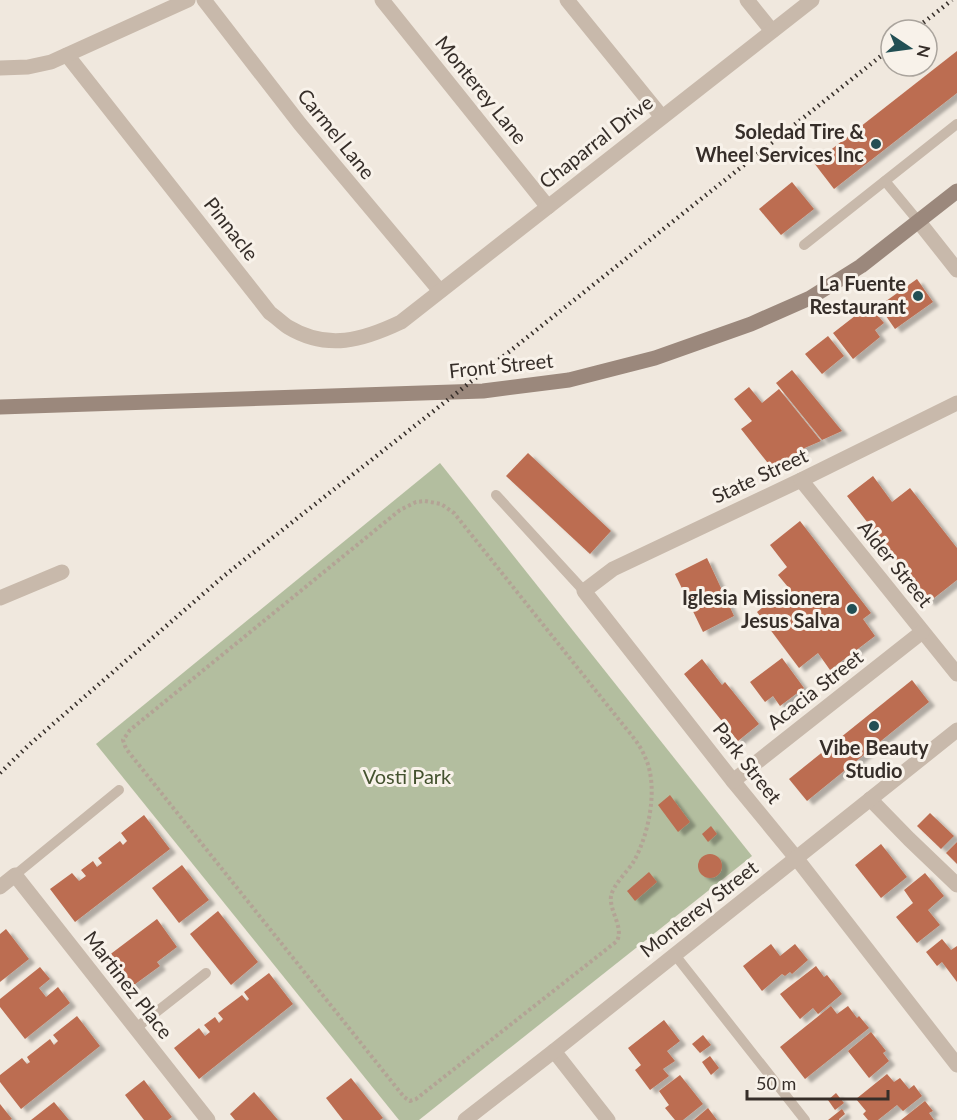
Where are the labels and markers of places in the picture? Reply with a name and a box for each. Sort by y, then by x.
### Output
place label: Soledad Tire & Wheel Services Inc [695,119,865,166]
marker: Soledad Tire & Wheel Services Inc [869,137,883,151]
place label: La Fuente Restaurant [809,271,907,318]
marker: La Fuente Restaurant [911,289,925,303]
place label: Iglesia Missionera Jesus Salva [682,585,840,632]
marker: Iglesia Missionera Jesus Salva [845,602,859,616]
marker: Vibe Beauty Studio [867,719,881,733]
place label: Vibe Beauty Studio [819,735,929,782]

